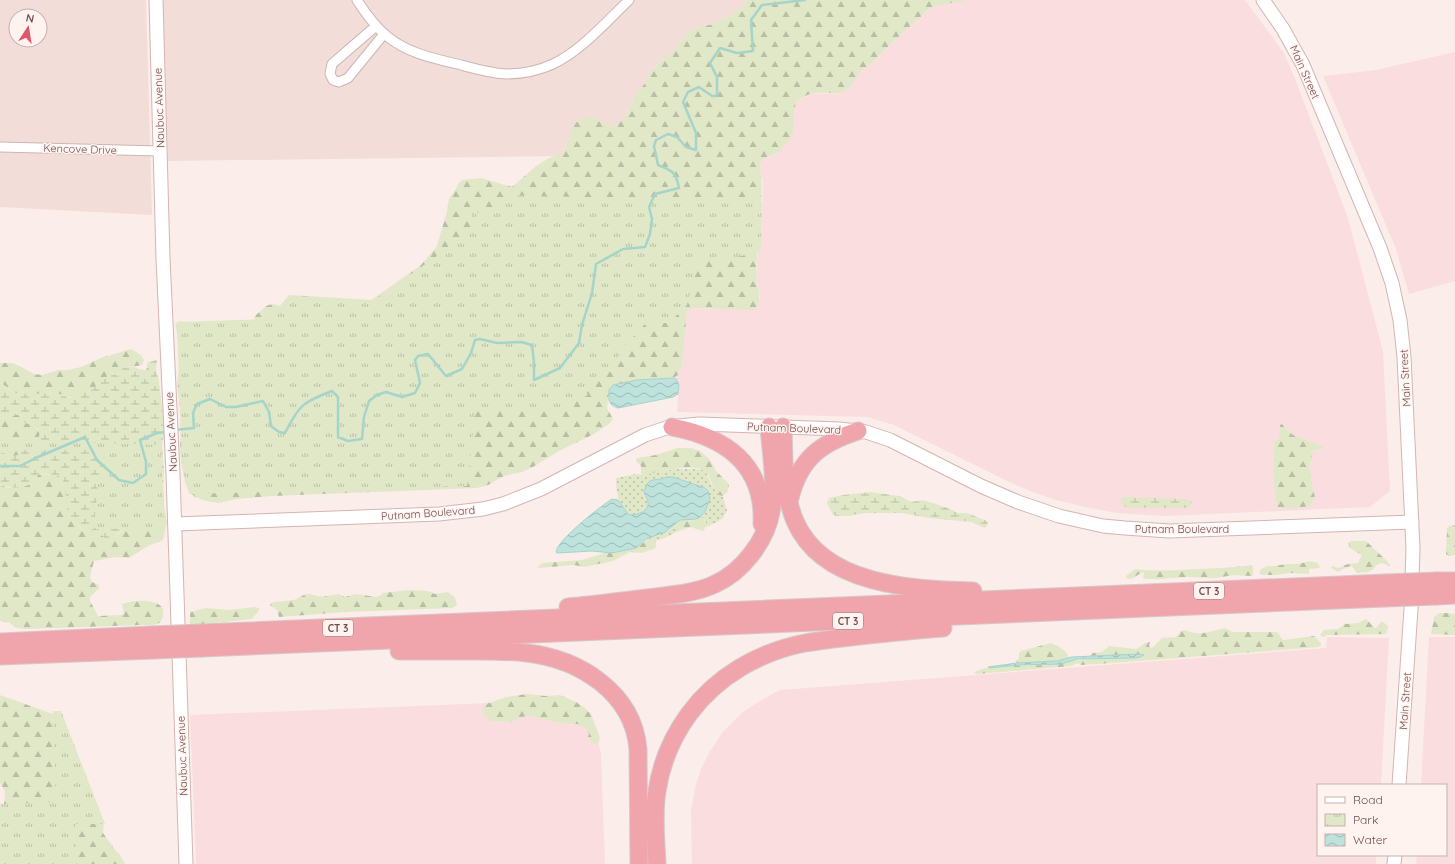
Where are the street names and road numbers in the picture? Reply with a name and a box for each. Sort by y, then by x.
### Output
street label: Main Street [1287,43,1323,101]
street label: Naubuc Avenue [151,68,167,148]
street label: Kencove Drive [43,141,117,157]
street label: Main Street [1396,349,1413,407]
street label: Naubuc Avenue [162,392,180,472]
street label: Putnam Boulevard [747,419,841,437]
street label: Putnam Boulevard [380,503,476,523]
street label: Putnam Boulevard [1135,522,1229,536]
road number: CT 3 [1194,583,1224,599]
road number: CT 3 [833,613,863,629]
road number: CT 3 [323,620,353,636]
street label: Main Street [1396,672,1414,730]
street label: Naubuc Avenue [174,716,190,796]

